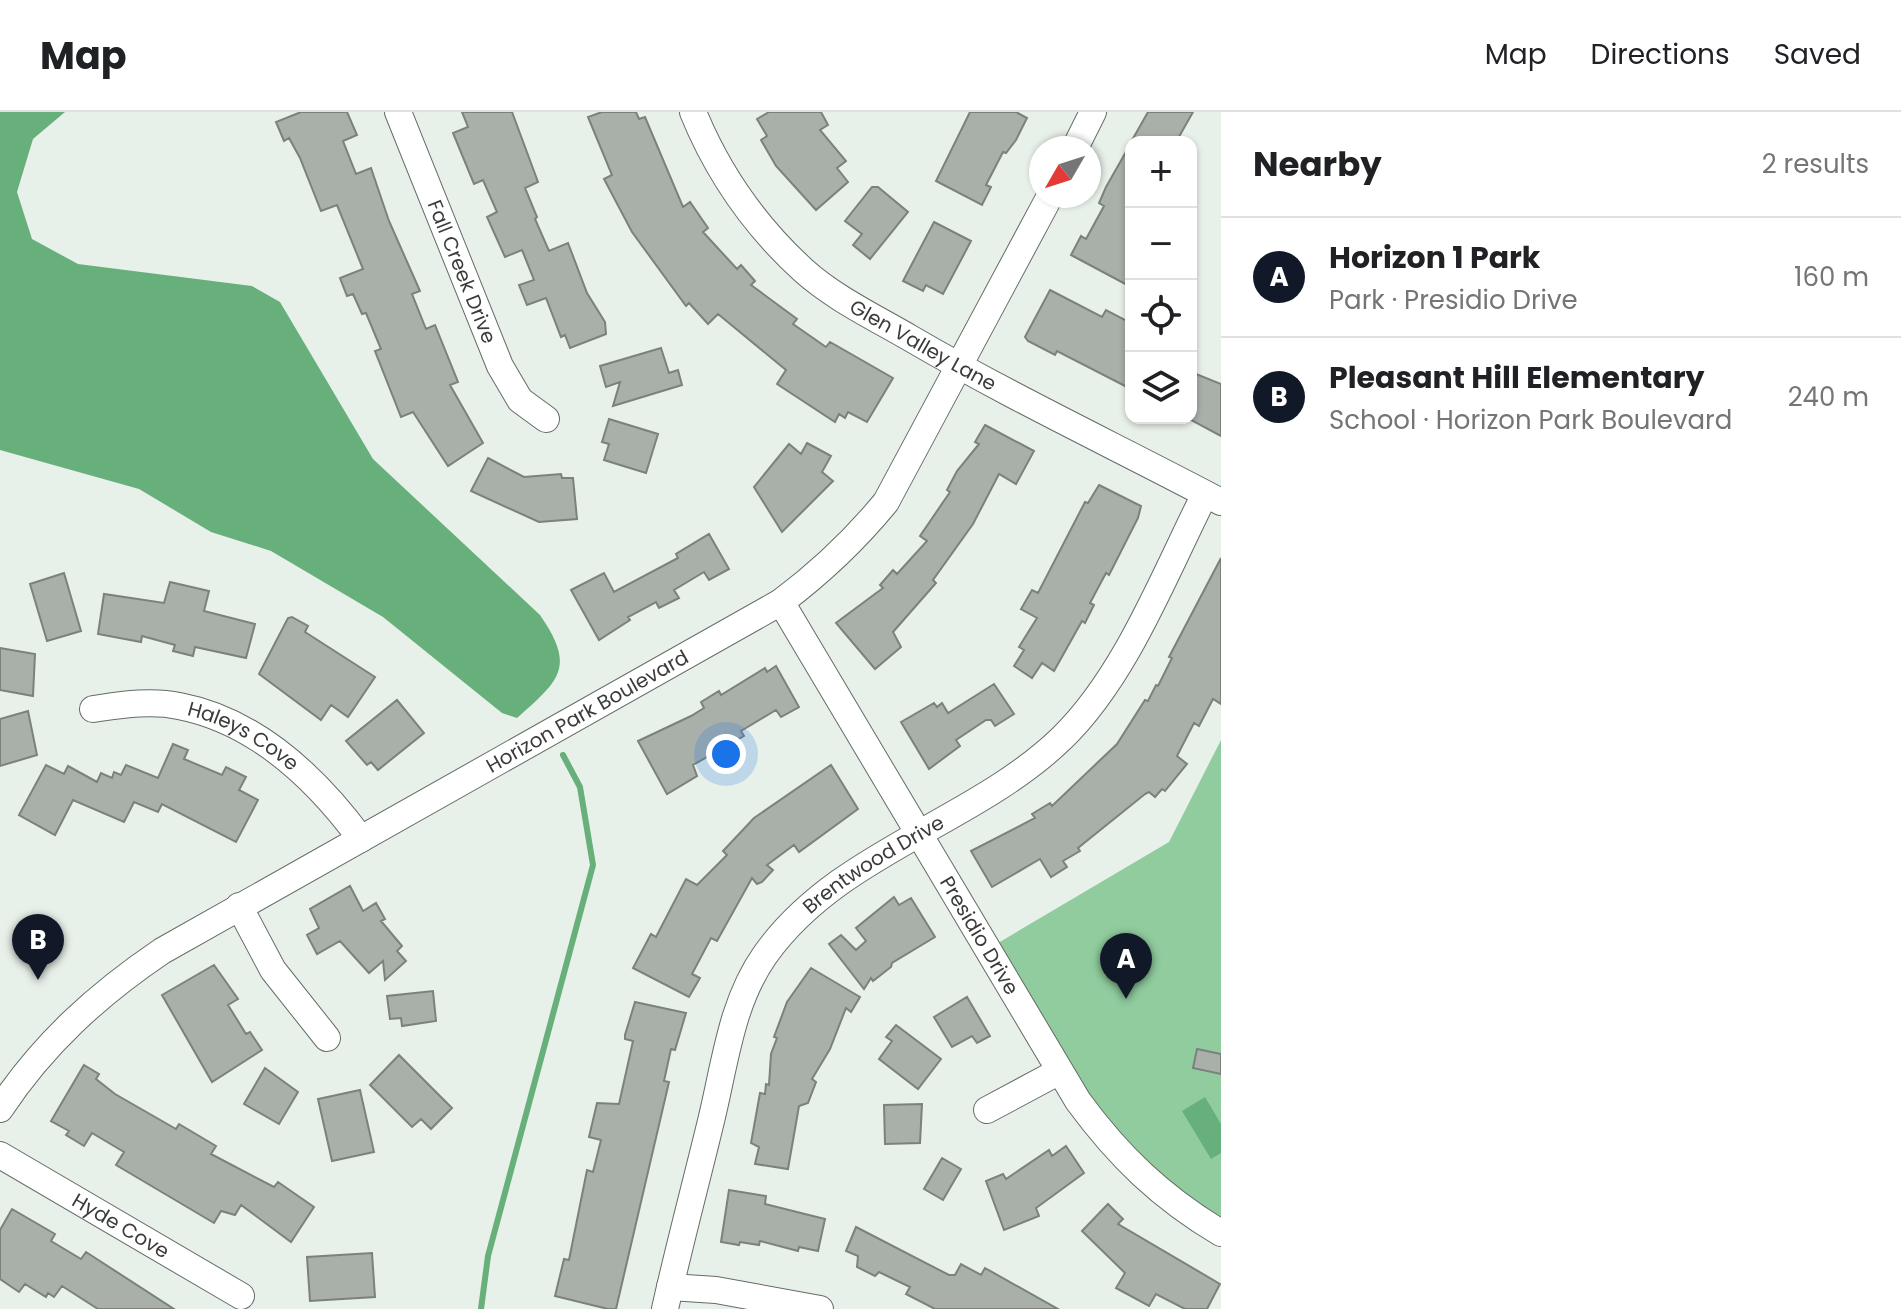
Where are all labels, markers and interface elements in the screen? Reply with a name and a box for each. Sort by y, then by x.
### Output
text: Map [40,29,127,82]
text: Map [1485,35,1547,74]
text: Directions [1591,35,1730,74]
text: Saved [1774,35,1861,74]
north arrow [1029,136,1101,208]
map controls [1125,136,1197,424]
button: + [1125,136,1197,208]
text: Nearby [1253,140,1382,188]
text: 2 results [1762,146,1869,182]
street label: Fall Creek Drive [421,196,503,348]
button: − [1125,208,1197,280]
text: Horizon 1 Park [1329,236,1540,279]
text: A [1269,259,1289,295]
text: 160 m [1794,259,1869,295]
button: locate [1125,280,1197,352]
text: Park · Presidio Drive [1329,282,1578,318]
street label: Glen Valley Lane [844,293,1001,398]
button: layers [1125,352,1197,424]
text: Pleasant Hill Elementary [1329,356,1705,399]
text: B [1270,379,1288,415]
text: 240 m [1788,379,1869,415]
text: School · Horizon Park Boulevard [1329,402,1732,438]
street label: Horizon Park Boulevard [481,643,694,779]
street label: Haleys Cove [185,694,305,777]
your location [706,734,746,774]
street label: Brentwood Drive [796,808,949,920]
street label: Presidio Drive [933,871,1026,1000]
pin: B [12,914,64,980]
pin: A [1100,933,1152,999]
street label: Hyde Cove [67,1186,175,1265]

